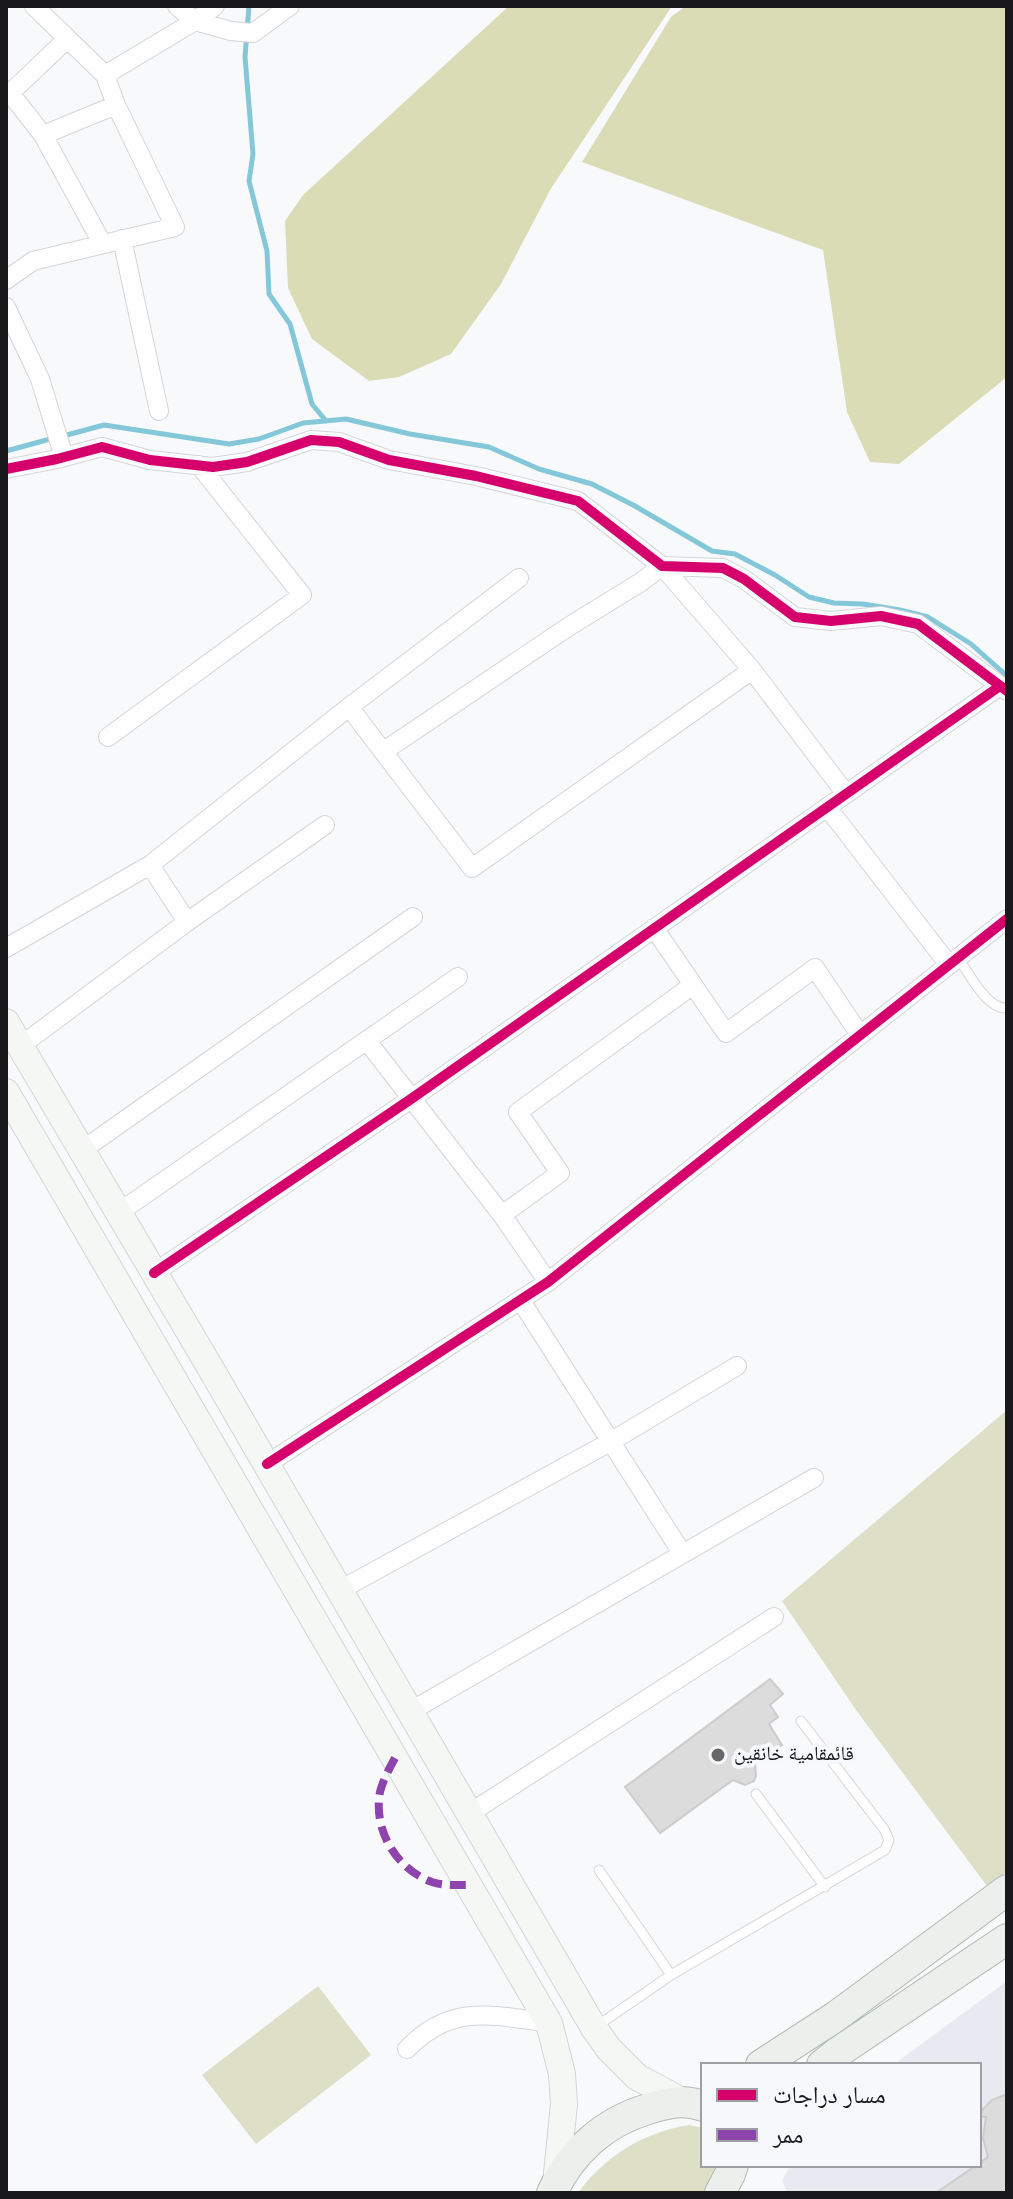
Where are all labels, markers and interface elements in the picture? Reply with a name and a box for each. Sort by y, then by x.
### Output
place label: قائمقامية خانقين [734,1742,854,1768]
marker: قائمقامية خانقين [709,1746,727,1764]
legend [701,2063,981,2167]
text: مسار دراجات [773,2082,886,2112]
text: ممر [772,2122,804,2152]

